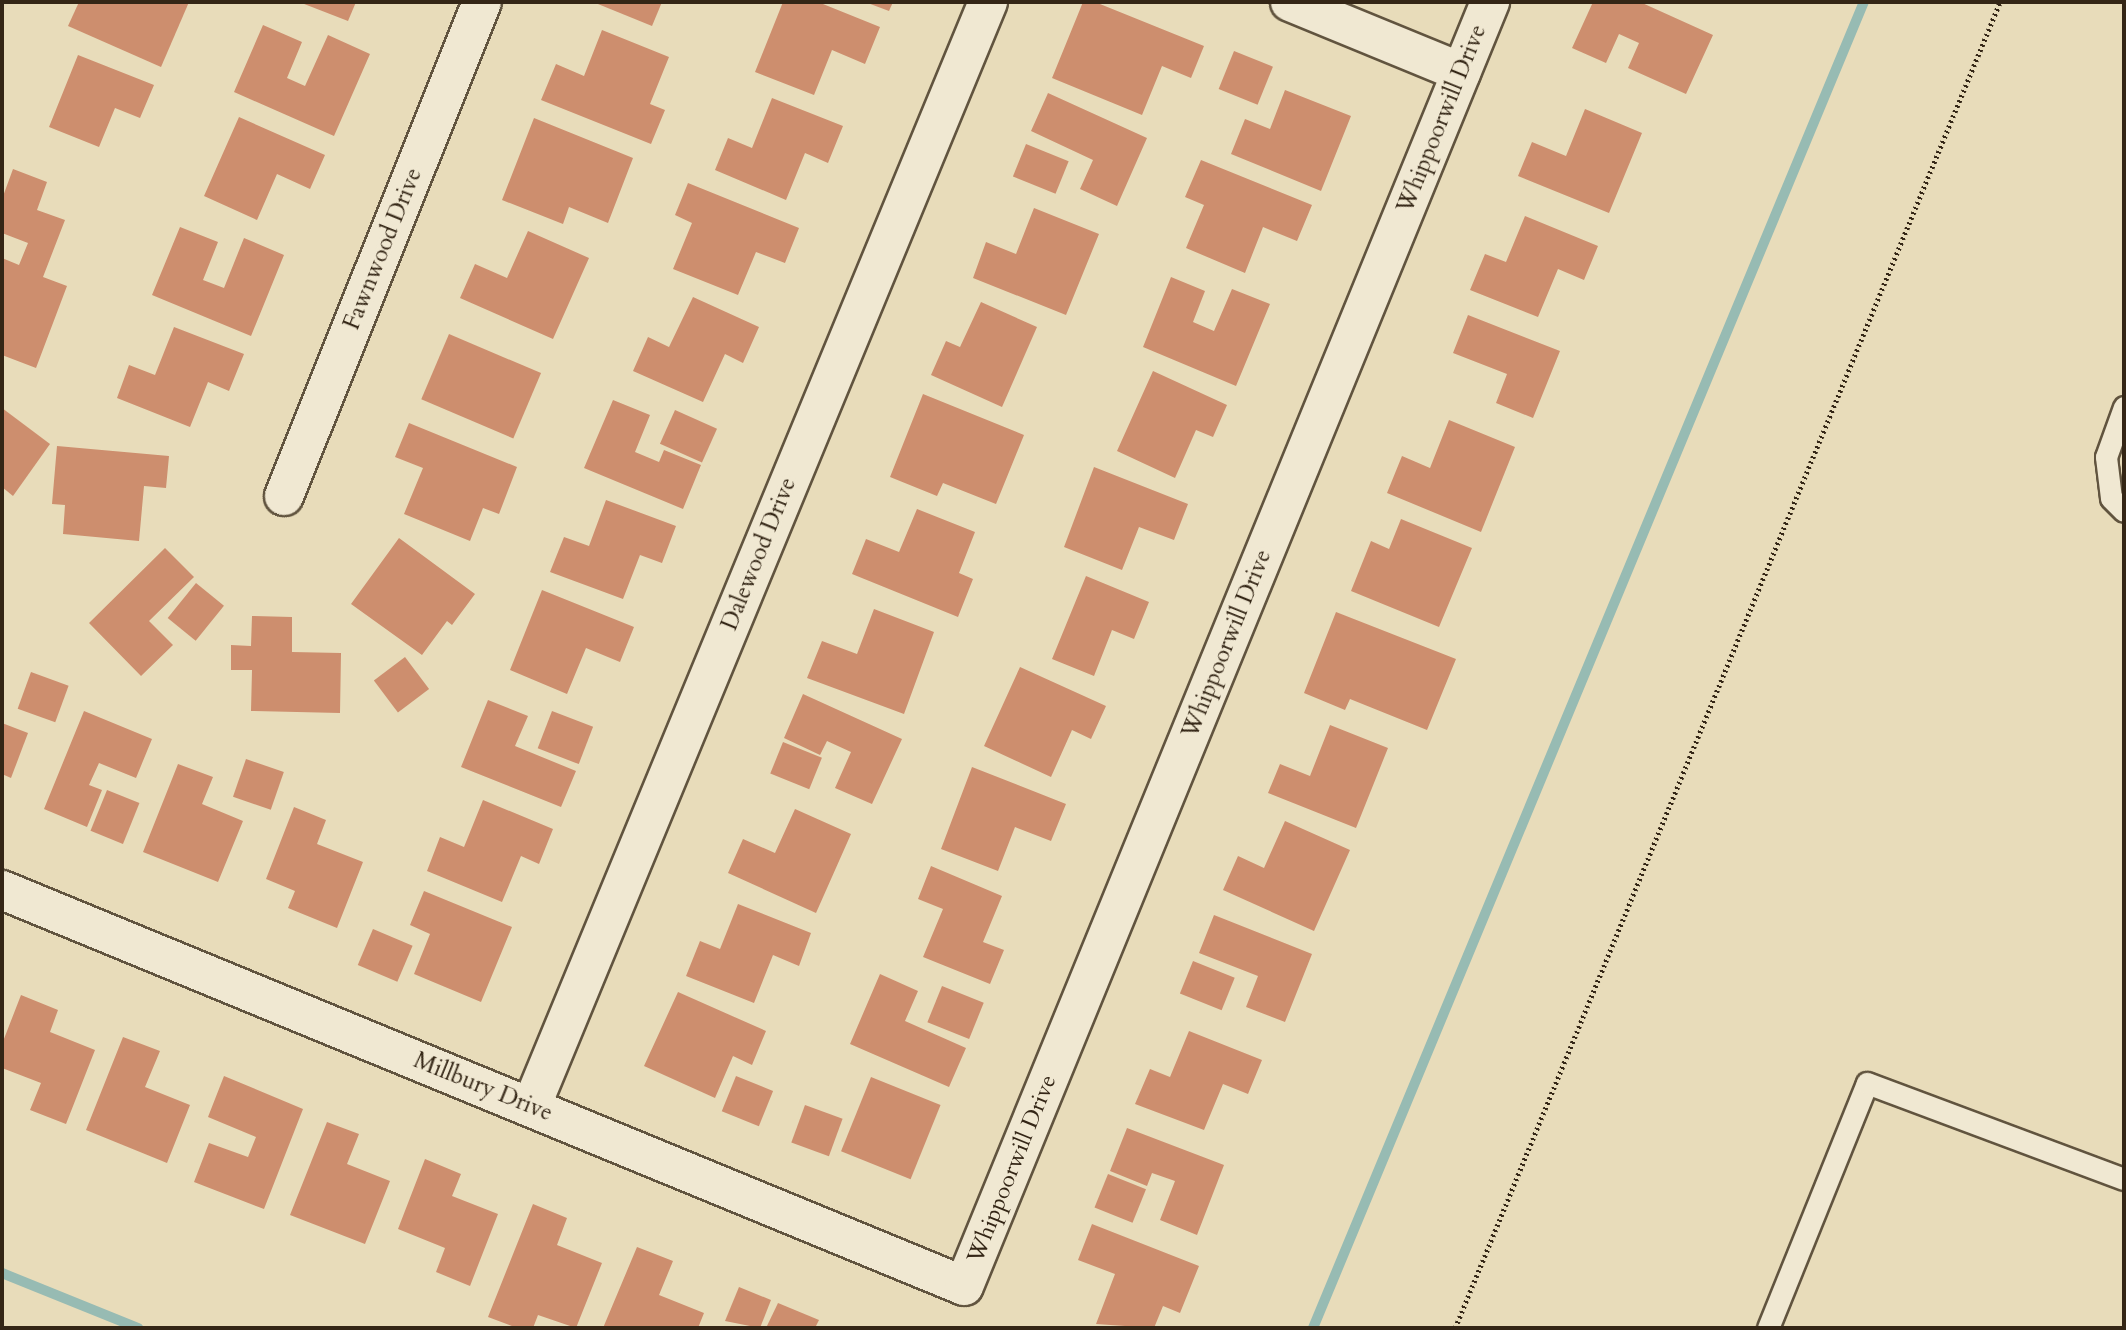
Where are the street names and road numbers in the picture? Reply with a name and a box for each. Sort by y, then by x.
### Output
street label: Whippoorwill Drive [1392,21,1492,217]
street label: Fawnwood Drive [338,164,428,334]
street label: Dalewood Drive [716,474,802,634]
street label: Whippoorwill Drive [1177,546,1277,742]
street label: Millbury Drive [410,1047,556,1127]
street label: Whippoorwill Drive [962,1071,1062,1267]

